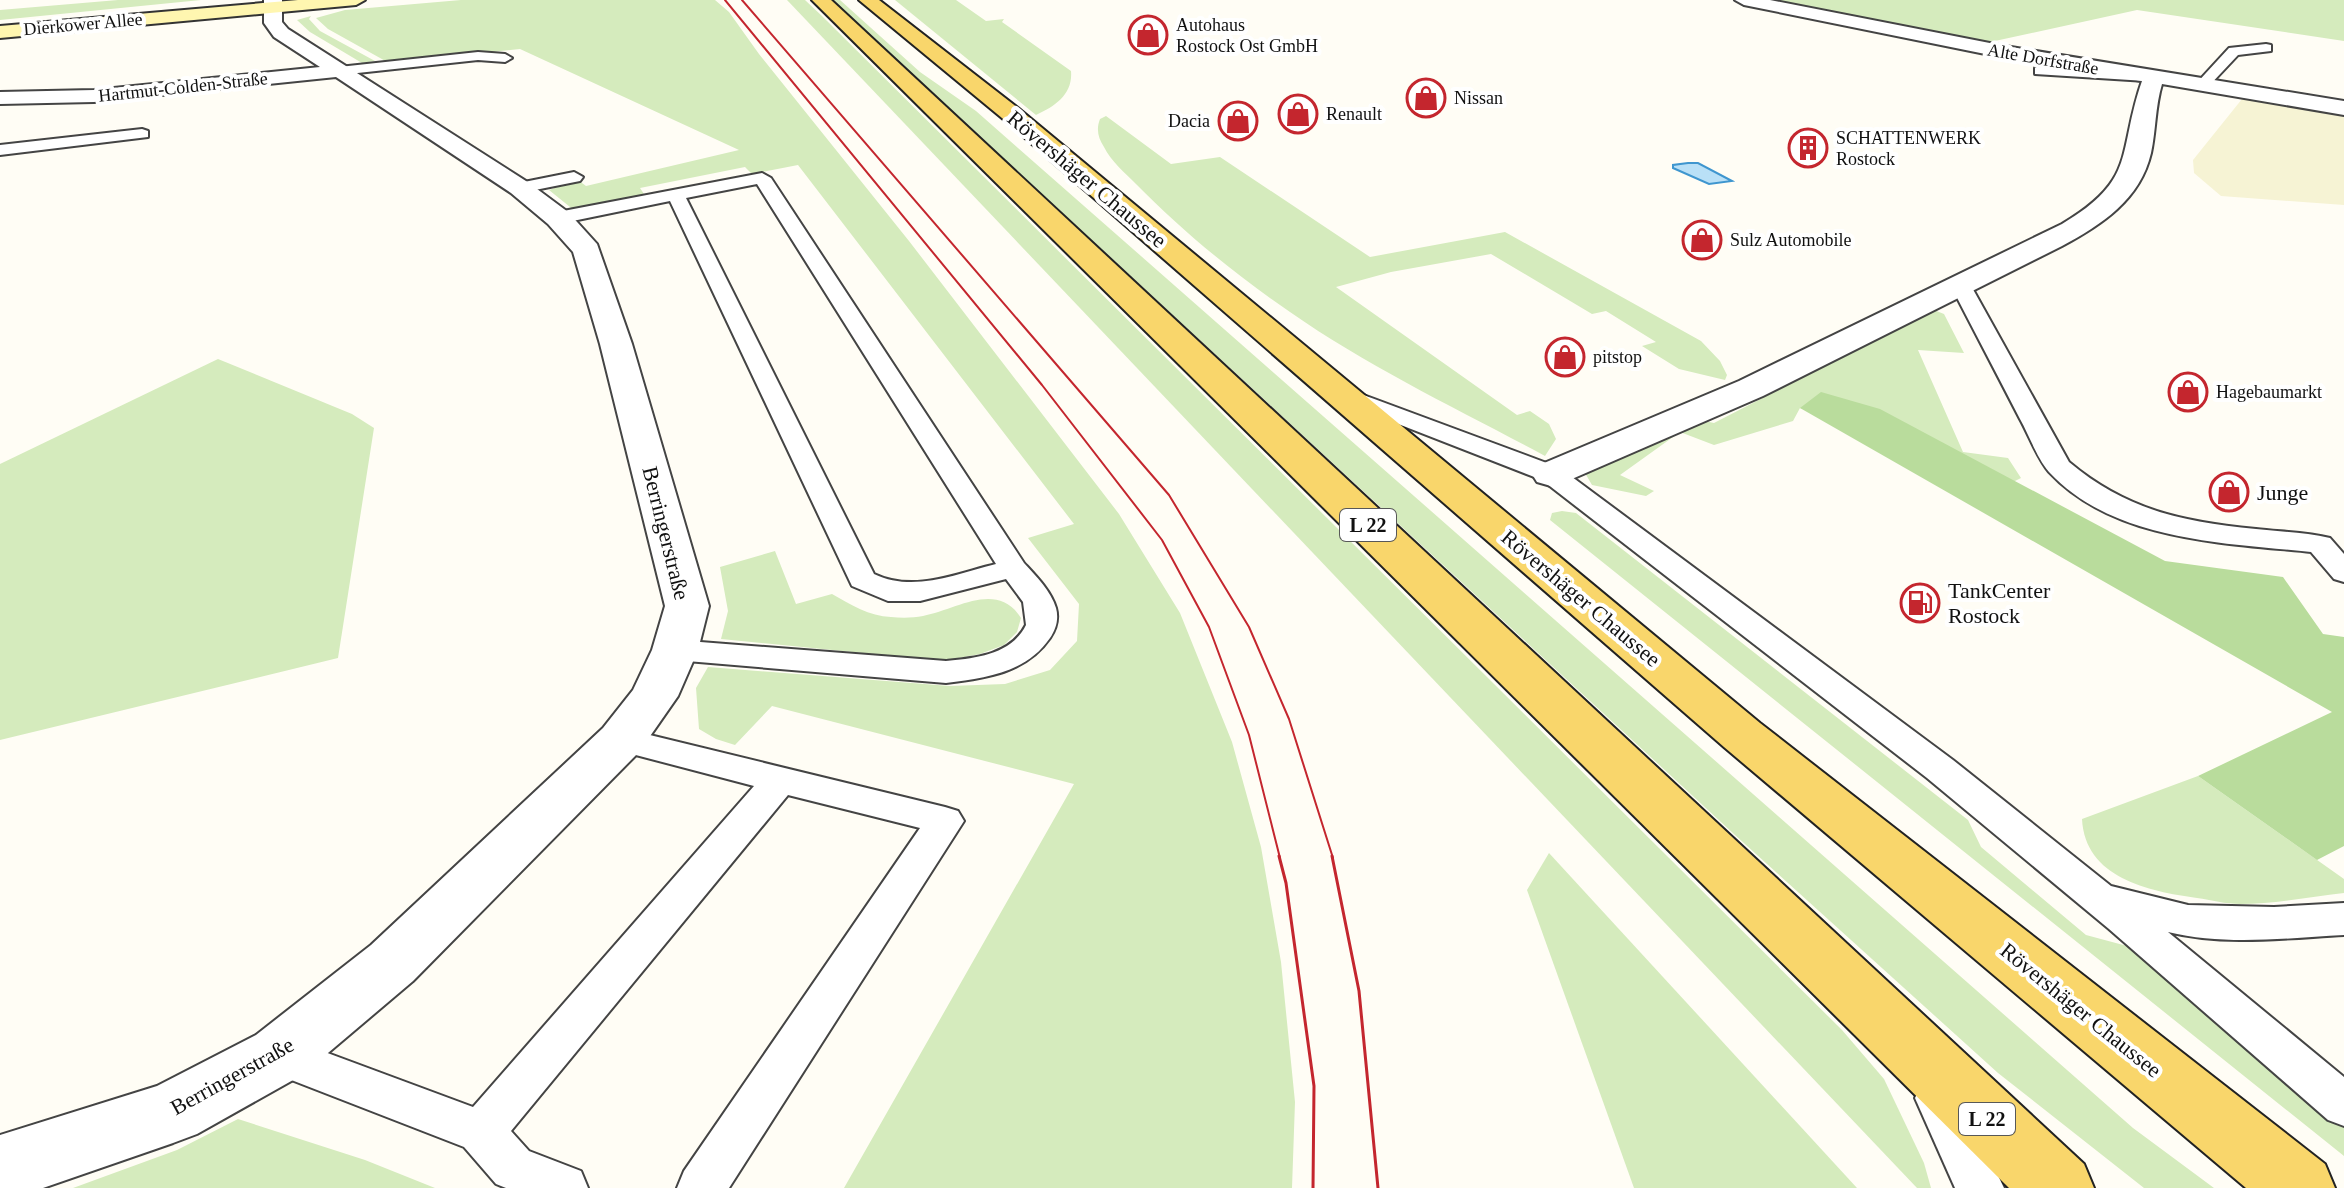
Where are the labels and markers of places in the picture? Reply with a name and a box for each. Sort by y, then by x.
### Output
shop icon: Autohaus Rostock Ost GmbH [1127,14,1169,56]
place label: Autohaus Rostock Ost GmbH [1176,15,1318,56]
shop icon: Nissan [1405,77,1447,119]
place label: Nissan [1454,88,1503,108]
shop icon: Renault [1277,93,1319,135]
shop icon: Dacia [1217,100,1259,142]
place label: Renault [1326,104,1382,124]
place label: Dacia [1168,111,1210,131]
building icon: SCHATTENWERK Rostock [1787,127,1829,169]
place label: SCHATTENWERK Rostock [1836,128,1981,169]
shop icon: Sulz Automobile [1681,219,1723,261]
place label: Sulz Automobile [1730,230,1852,250]
shop icon: pitstop [1544,336,1586,378]
place label: pitstop [1593,347,1642,367]
shop icon: Hagebaumarkt [2167,371,2209,413]
place label: Hagebaumarkt [2216,382,2322,402]
shop icon: Junge [2208,471,2250,513]
place label: Junge [2257,480,2308,505]
place label: TankCenter Rostock [1948,578,2051,628]
fuel station icon: TankCenter Rostock [1899,582,1941,624]

